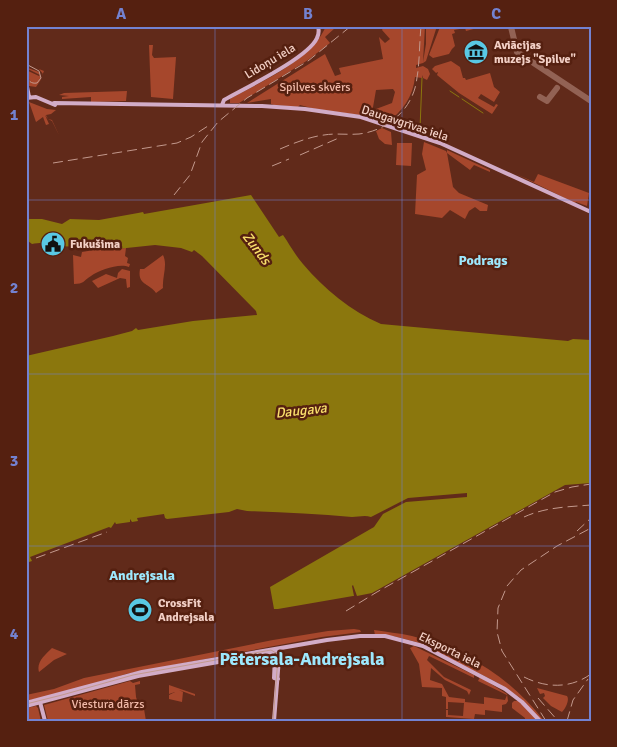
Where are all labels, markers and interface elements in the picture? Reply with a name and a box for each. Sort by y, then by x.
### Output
text: A [116,4,127,24]
text: B [303,4,313,24]
text: C [491,4,501,24]
place label: Aviācijas muzejs "Spilve" [494,38,576,67]
museum icon: Aviācijas muzejs "Spilve" [463,39,489,65]
street label: Lidoņu iela [242,40,298,82]
park label: Spilves skvērs [279,80,351,95]
street label: Daugavgrīvas iela [360,102,450,145]
text: 1 [10,105,19,125]
water label: Zunds [239,229,275,269]
public building icon: Fukušima [40,231,66,257]
place label: Fukušima [70,237,120,252]
district label: Podrags [458,252,508,269]
text: 2 [10,278,18,298]
water label: Daugava [275,399,328,422]
text: 3 [10,451,18,471]
district label: Andrejsala [109,567,175,584]
place label: CrossFit Andrejsala [158,596,214,625]
sports icon: CrossFit Andrejsala [127,597,153,623]
text: 4 [10,624,19,644]
street label: Eksporta iela [416,629,483,672]
district label: Pētersala-Andrejsala [219,648,385,670]
park label: Viestura dārzs [72,697,144,712]

